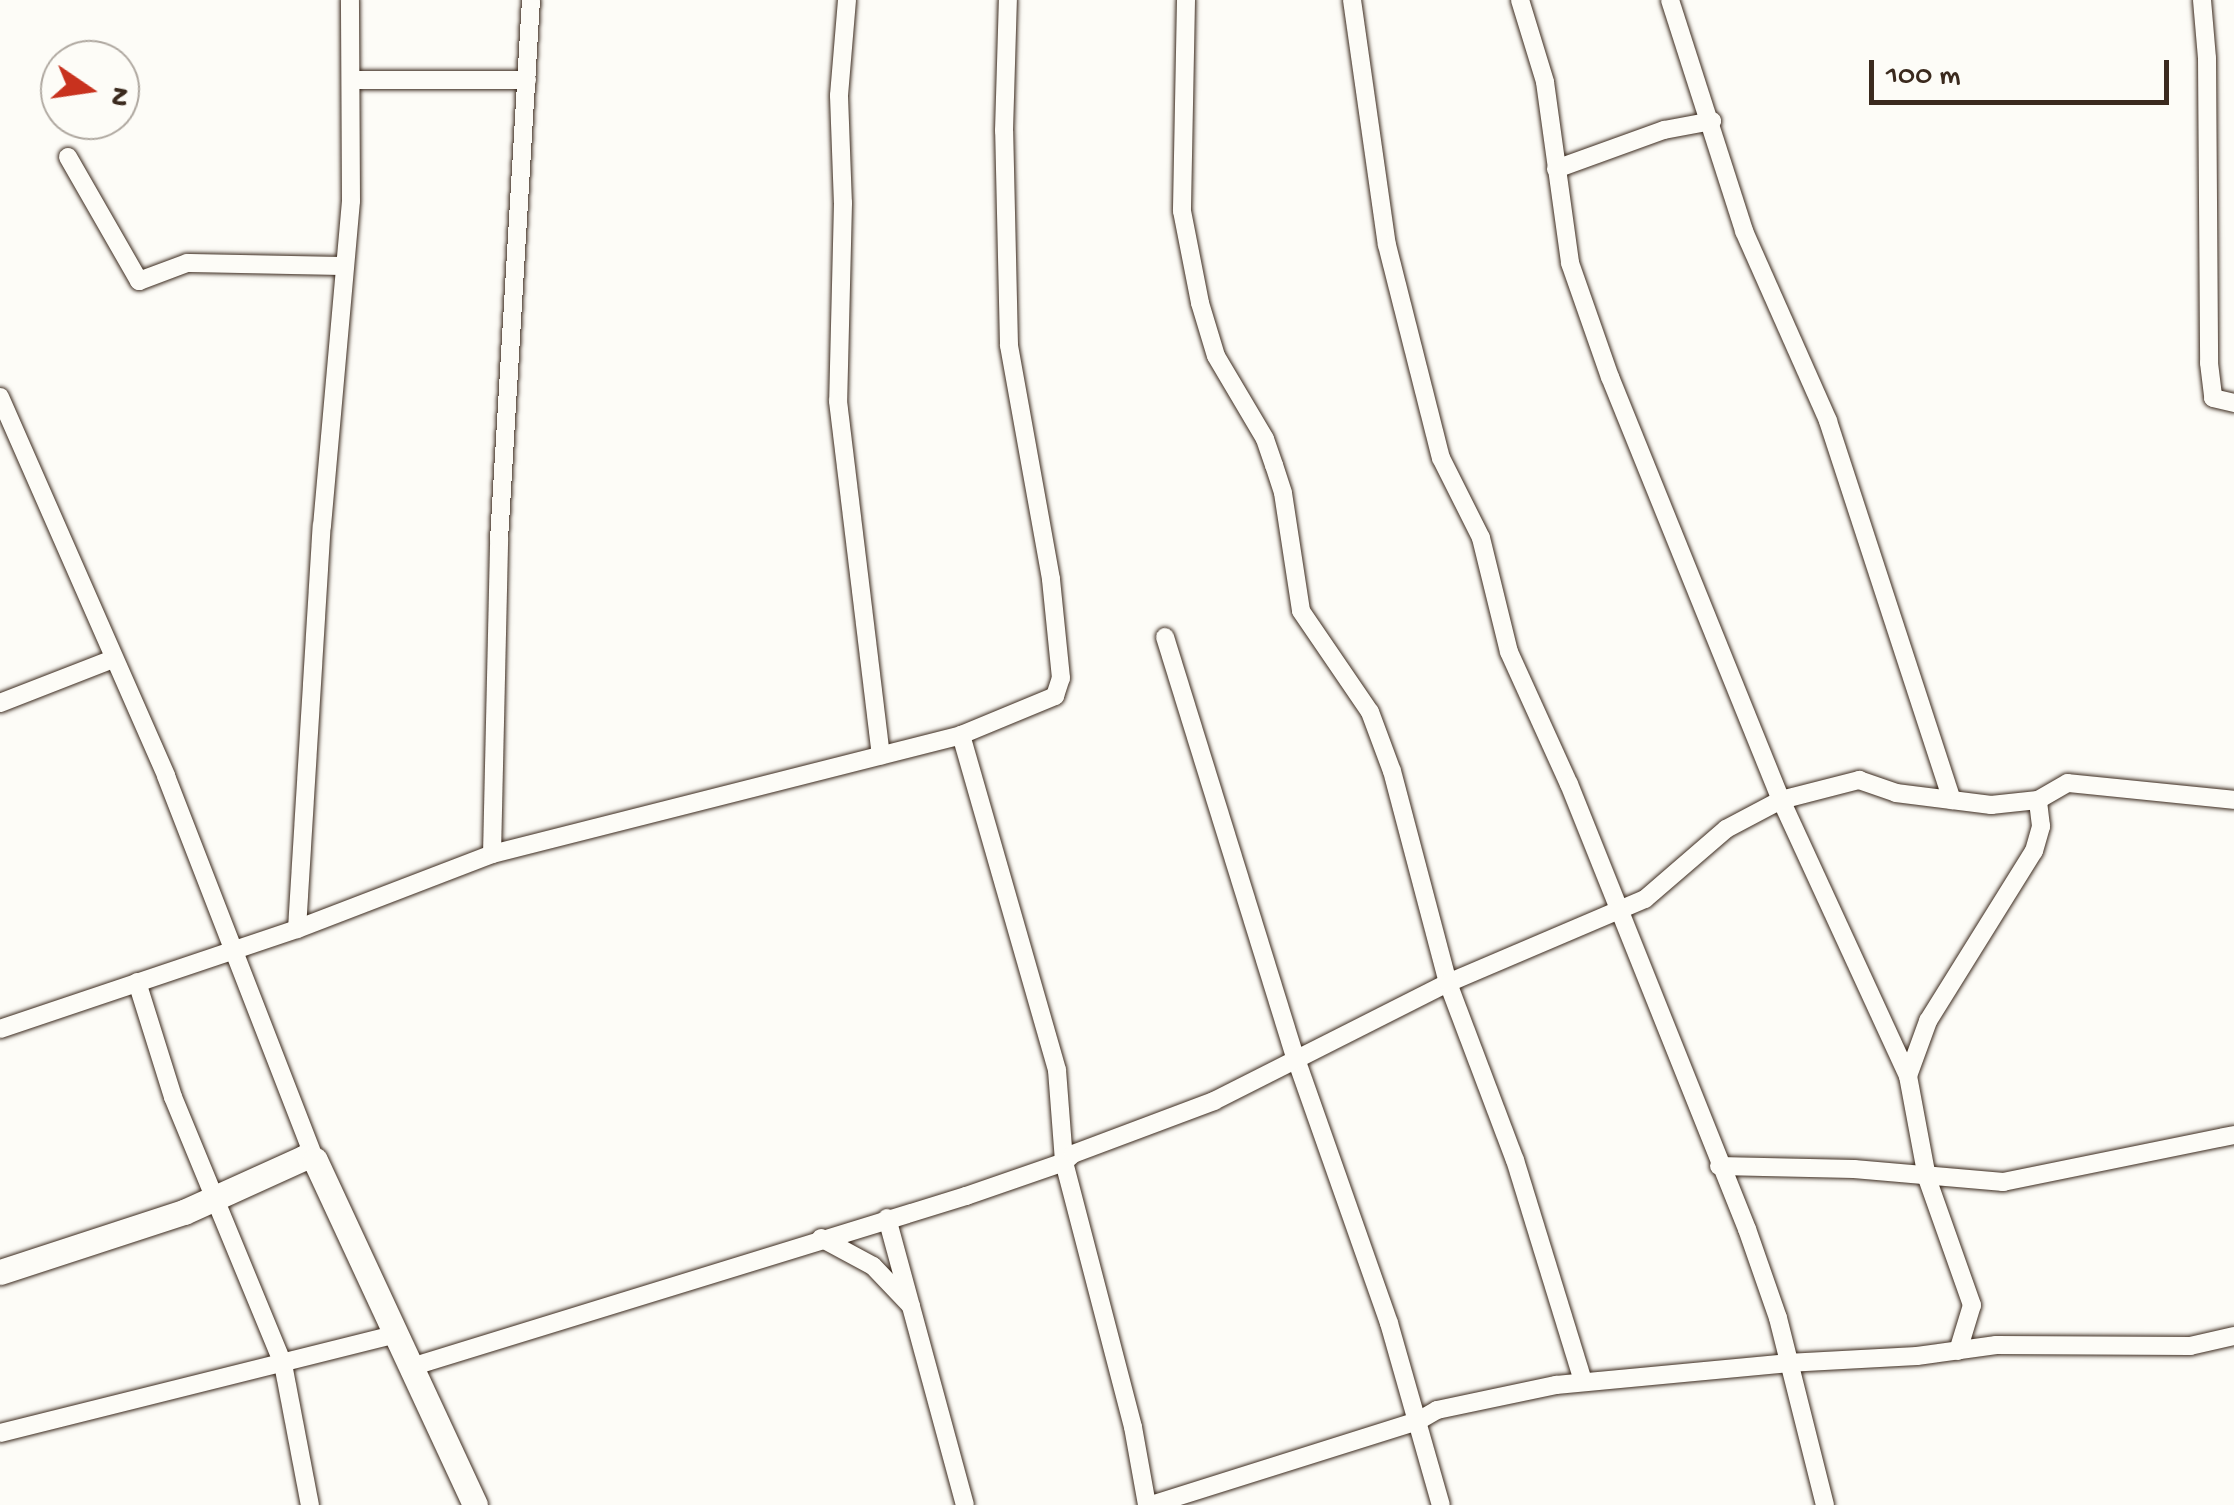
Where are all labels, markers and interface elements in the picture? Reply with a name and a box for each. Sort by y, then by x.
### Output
north arrow [40,40,140,140]
scale bar [1874,40,2174,102]
text: 100 m [1886,60,1961,95]
text: N [100,84,136,109]

